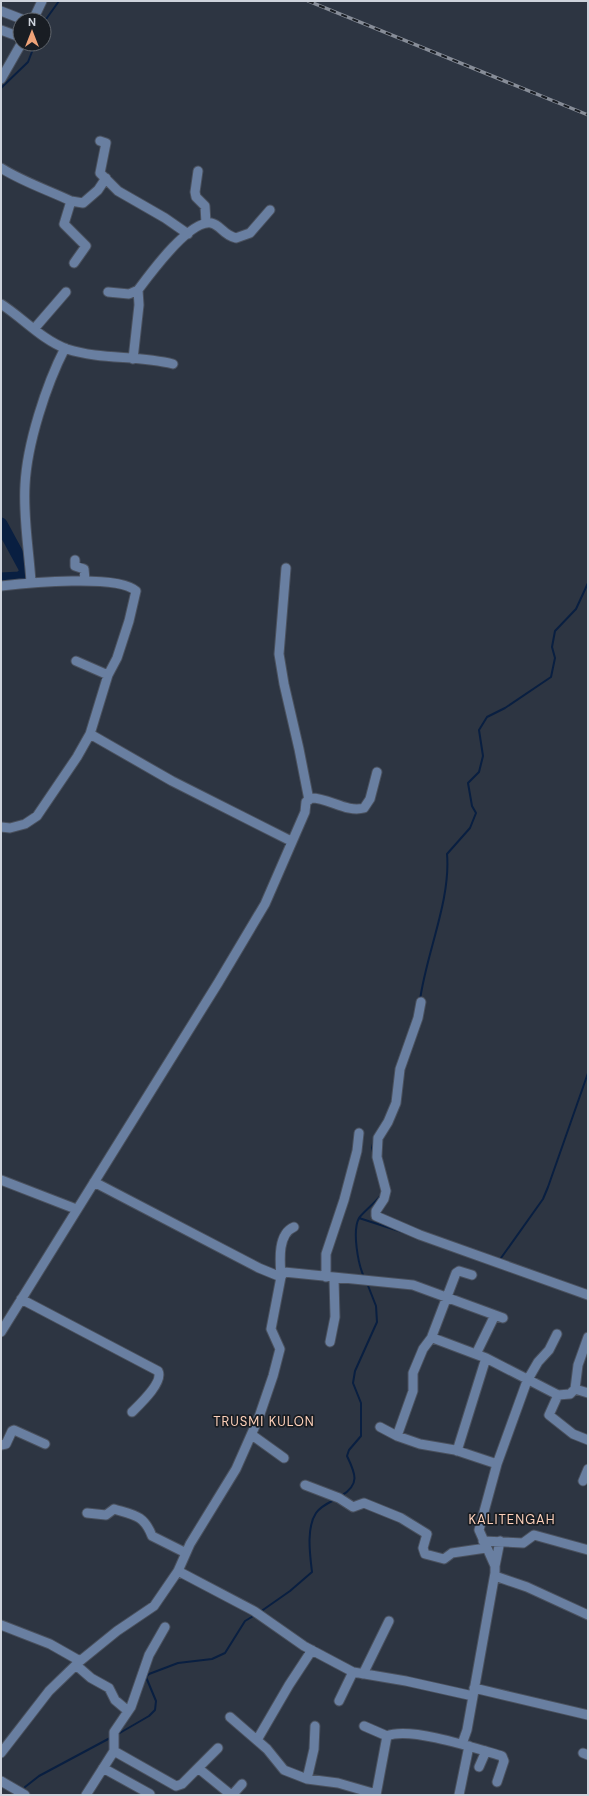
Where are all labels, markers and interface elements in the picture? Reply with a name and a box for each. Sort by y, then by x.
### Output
north arrow [12,12,52,52]
text: N [28,15,36,29]
district label: TRUSMI KULON [213,1413,315,1430]
district label: KALITENGAH [468,1511,556,1528]

